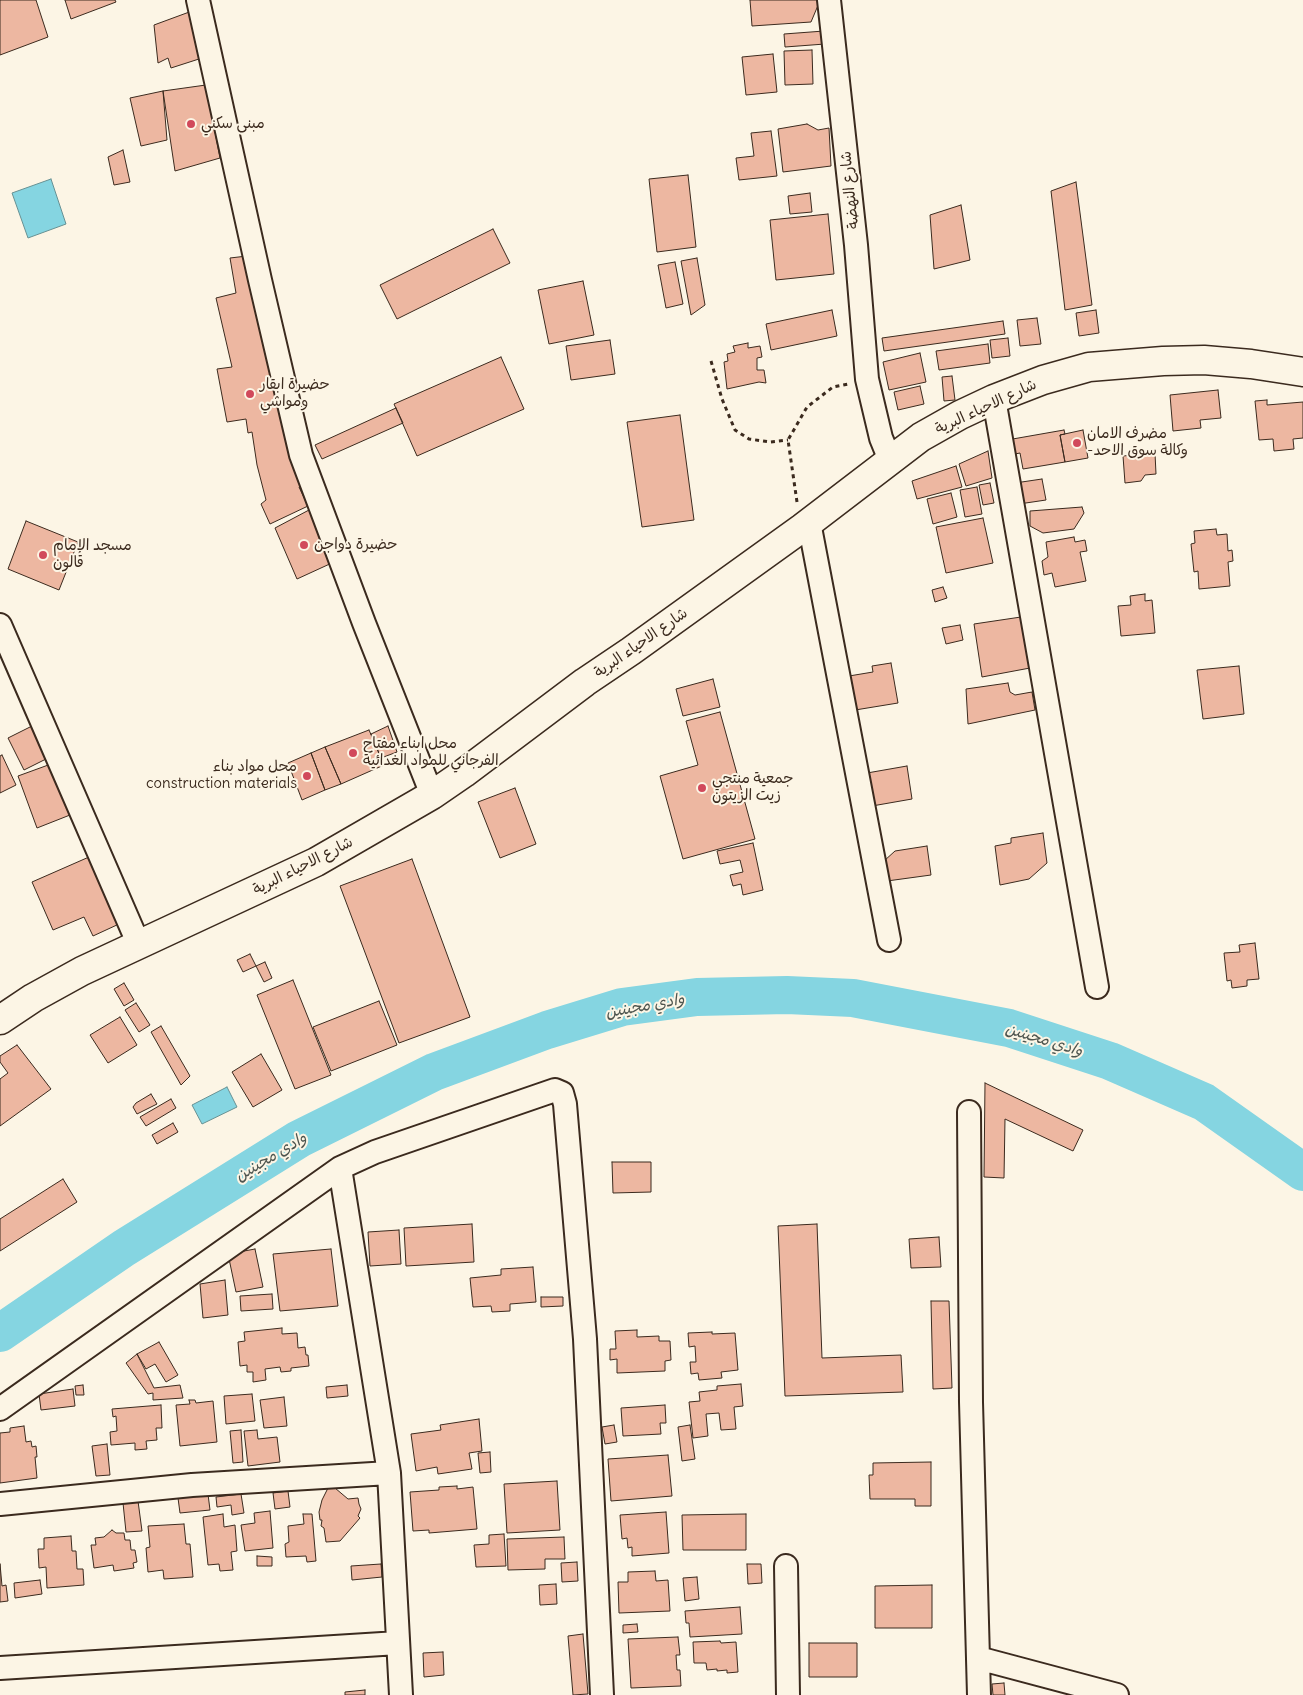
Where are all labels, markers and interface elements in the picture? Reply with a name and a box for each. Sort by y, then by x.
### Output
place label: مبنى سكني [201,115,265,133]
marker: مبنى سكني [185,118,197,130]
street label: شارع النهضة [837,150,863,230]
place label: حضيرة ابقار ومواشي [260,376,330,411]
street label: شارع الاحياء البرية [932,376,1040,438]
marker: حضيرة ابقار ومواشي [244,388,256,400]
place label: مضرف الامان -وكالة سوق الاحد [1087,425,1188,460]
marker: مضرف الامان -وكالة سوق الاحد [1071,437,1083,449]
place label: حضيرة دواجن [314,536,398,554]
place label: مسجد الإمام قالون [53,537,132,572]
marker: حضيرة دواجن [298,539,310,551]
marker: مسجد الإمام قالون [37,549,49,561]
street label: شارع الاحياء البرية [591,604,691,682]
place label: محل ابناء مفتاح الفرجاني للمواد الغدائية [363,735,499,770]
marker: محل ابناء مفتاح الفرجاني للمواد الغدائية [347,747,359,759]
place label: محل مواد بناء construction materials [146,758,297,793]
marker: محل مواد بناء construction materials [301,770,313,782]
place label: جمعية منتجي زيت الزيتون [712,770,794,805]
marker: جمعية منتجي زيت الزيتون [696,782,708,794]
street label: شارع الاحياء البرية [250,833,356,899]
water label: وادي مجينين [604,990,686,1022]
water label: وادي مجينين [1003,1019,1085,1061]
water label: وادي مجينين [232,1128,310,1186]

